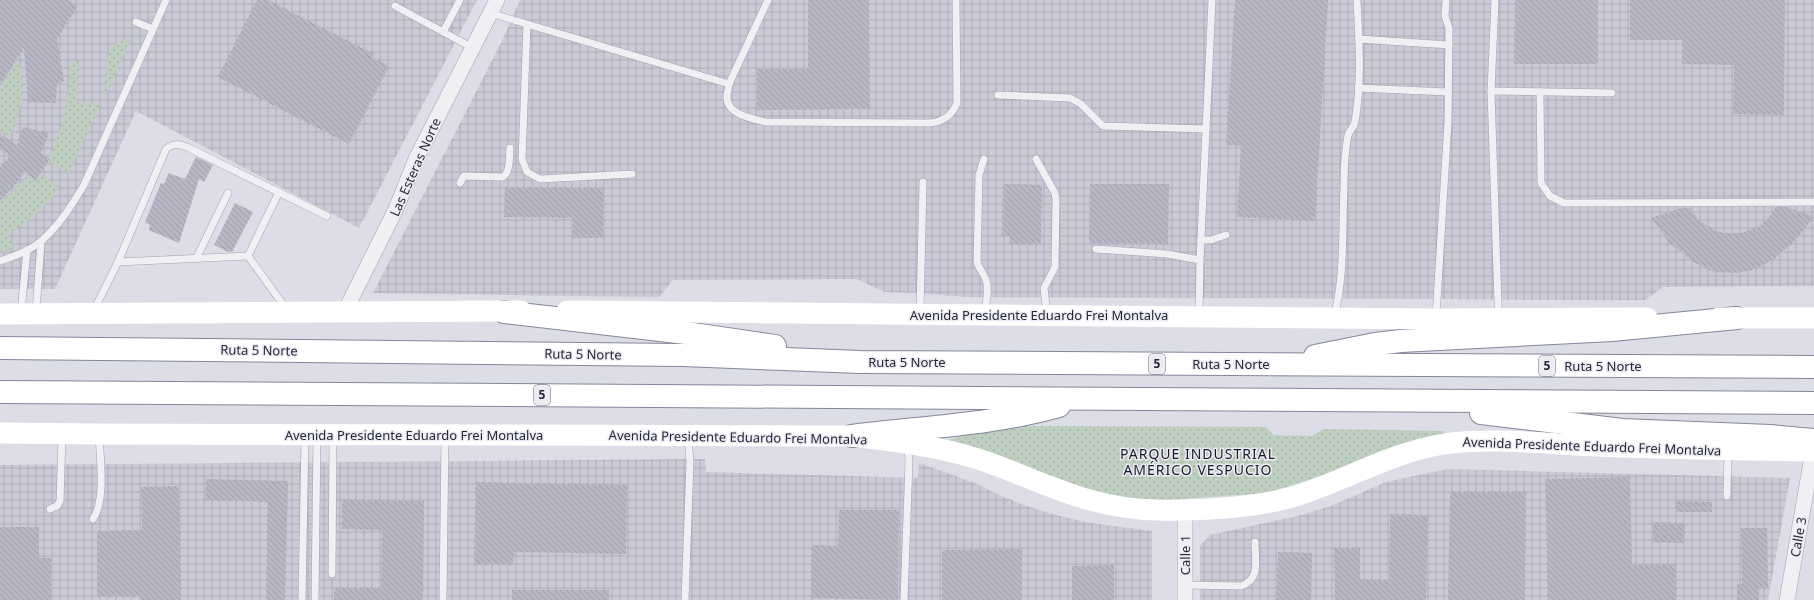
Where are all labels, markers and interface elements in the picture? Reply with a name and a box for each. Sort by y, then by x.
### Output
street label: Las Esteras Norte [385,115,445,219]
street label: Avenida Presidente Eduardo Frei Montalva [910,306,1168,324]
street label: Ruta 5 Norte [220,340,298,360]
street label: Ruta 5 Norte [544,344,622,364]
street label: Ruta 5 Norte [868,353,946,371]
road number: 5 [1149,354,1165,374]
street label: Ruta 5 Norte [1192,355,1270,373]
road number: 5 [1539,356,1555,376]
street label: Ruta 5 Norte [1564,357,1642,375]
road number: 5 [534,385,550,405]
street label: Avenida Presidente Eduardo Frei Montalva [285,426,543,444]
street label: Avenida Presidente Eduardo Frei Montalva [609,426,867,448]
street label: Avenida Presidente Eduardo Frei Montalva [1462,432,1722,460]
district label: PARQUE INDUSTRIAL AMÉRICO VESPUCIO [1120,444,1276,479]
street label: Calle 3 [1786,516,1810,558]
street label: Calle 1 [1176,535,1194,575]

